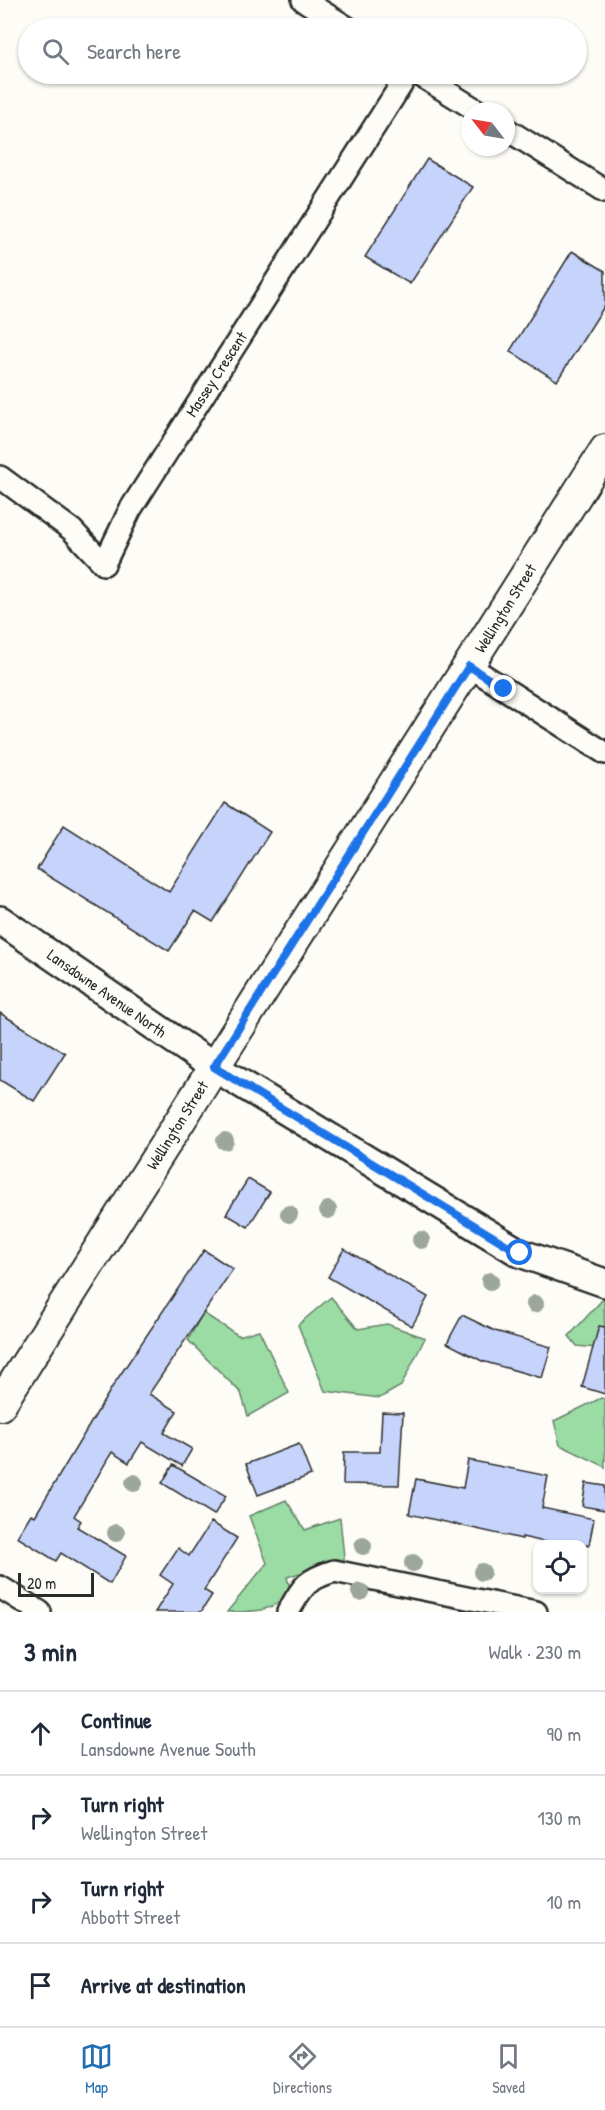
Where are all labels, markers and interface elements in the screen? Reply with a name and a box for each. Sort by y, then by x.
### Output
search box [18,18,587,84]
icon: search [39,35,72,68]
text: Search here [87,36,181,66]
north arrow [461,102,515,156]
street label: Massey Crescent [180,327,252,421]
street label: Wellington Street [469,559,541,657]
route end [490,675,516,701]
street label: Lansdowne Avenue North [43,944,171,1042]
street label: Wellington Street [141,1076,213,1174]
route start [506,1239,532,1265]
map controls [533,1540,587,1594]
button: locate [533,1540,587,1594]
scale bar [18,1570,94,1598]
text: 20 m [27,1572,56,1594]
text: 3 min [24,1634,77,1669]
text: Walk · 230 m [489,1638,581,1665]
text: Continue [81,1705,152,1735]
icon: ahead [24,1717,57,1750]
text: 90 m [547,1720,581,1747]
text: Lansdowne Avenue South [81,1735,256,1762]
text: Turn right [81,1789,164,1819]
icon: right [24,1801,57,1834]
text: 130 m [538,1804,581,1831]
text: Wellington Street [81,1819,207,1846]
text: Turn right [81,1873,164,1903]
icon: right [24,1885,57,1918]
text: 10 m [547,1888,581,1915]
text: Abbott Street [81,1903,180,1930]
icon: arrive [24,1969,57,2002]
text: Arrive at destination [81,1970,246,2000]
tab: Map [80,2040,113,2098]
tab: Directions [273,2040,332,2098]
tab: Saved [492,2040,525,2098]

